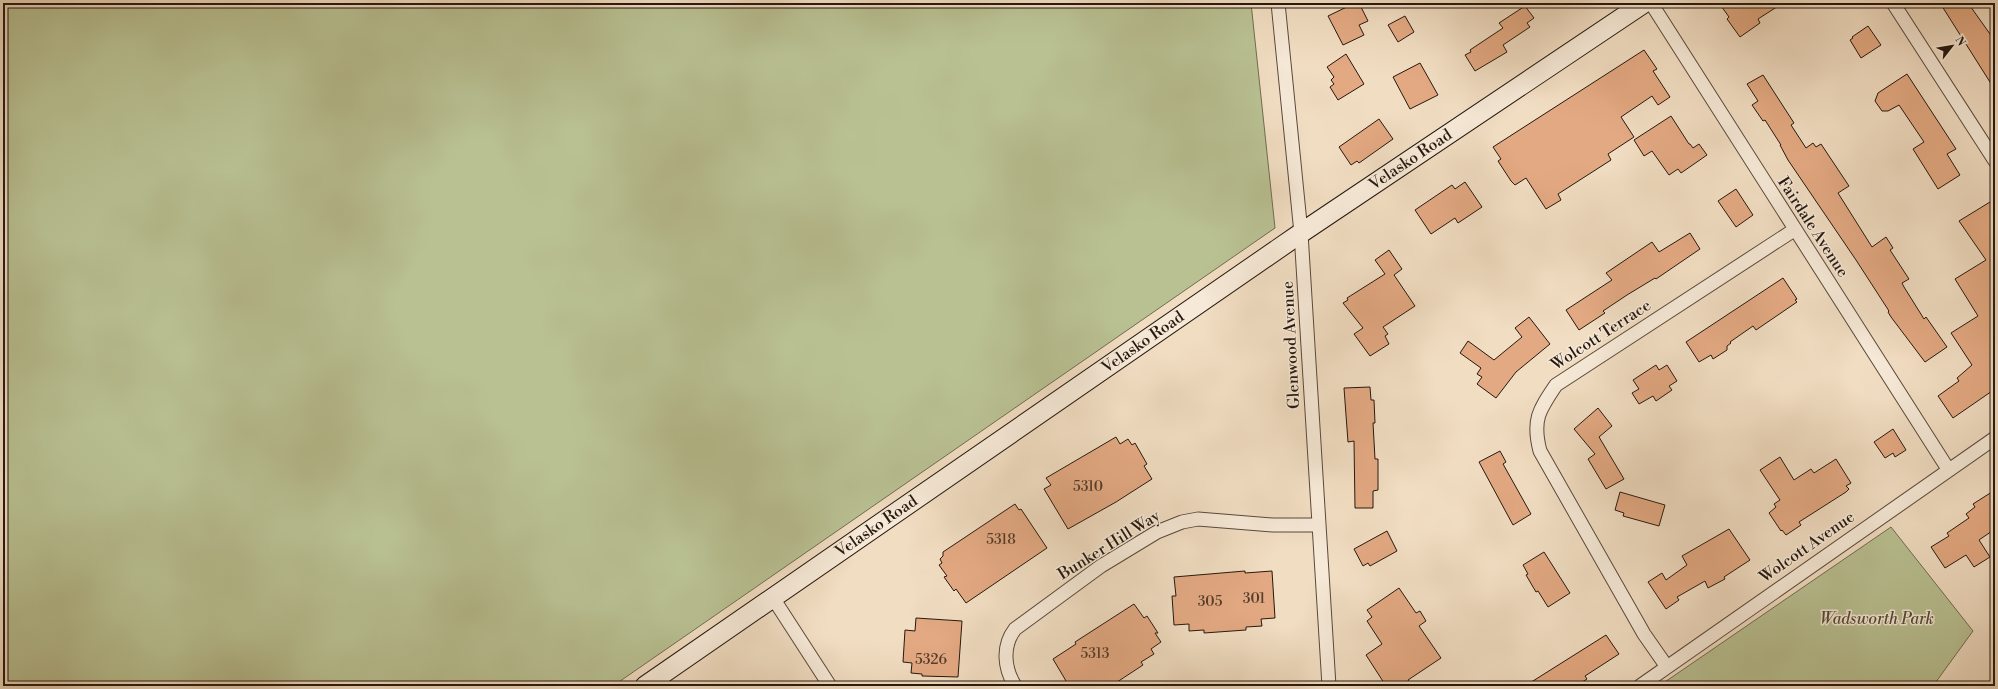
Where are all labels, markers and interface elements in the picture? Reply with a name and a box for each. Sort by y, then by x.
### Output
north arrow [1932,26,1972,66]
text: N [1951,34,1968,49]
street label: Velasko Road [1364,125,1456,195]
street label: Fairdale Avenue [1773,173,1853,281]
street label: Glenwood Avenue [1278,281,1304,409]
street label: Wolcott Terrace [1547,295,1655,375]
street label: Velasko Road [1097,307,1188,378]
house number: 5310 [1073,478,1103,496]
street label: Velasko Road [830,491,921,562]
street label: Bunker Hill Way [1053,506,1164,585]
street label: Wolcott Avenue [1755,507,1858,588]
house number: 5318 [986,531,1016,549]
house number: 301 [1243,590,1265,608]
house number: 305 [1198,593,1223,611]
park label: Wadsworth Park [1820,609,1934,629]
house number: 5313 [1081,645,1110,663]
house number: 5326 [915,651,947,669]

